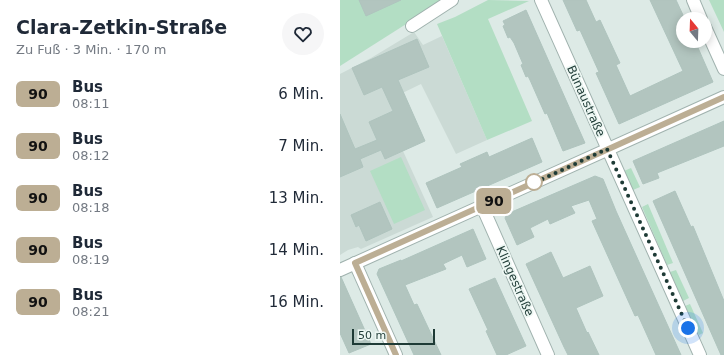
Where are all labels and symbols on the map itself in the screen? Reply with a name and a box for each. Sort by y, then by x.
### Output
north arrow [676,12,712,48]
street label: Bünaustraße [564,63,608,139]
unlabelled marker [525,173,543,191]
line badge: 90 [476,188,512,214]
street label: Klingestraße [493,244,537,318]
your location [678,318,698,338]
scale bar [352,327,435,346]

